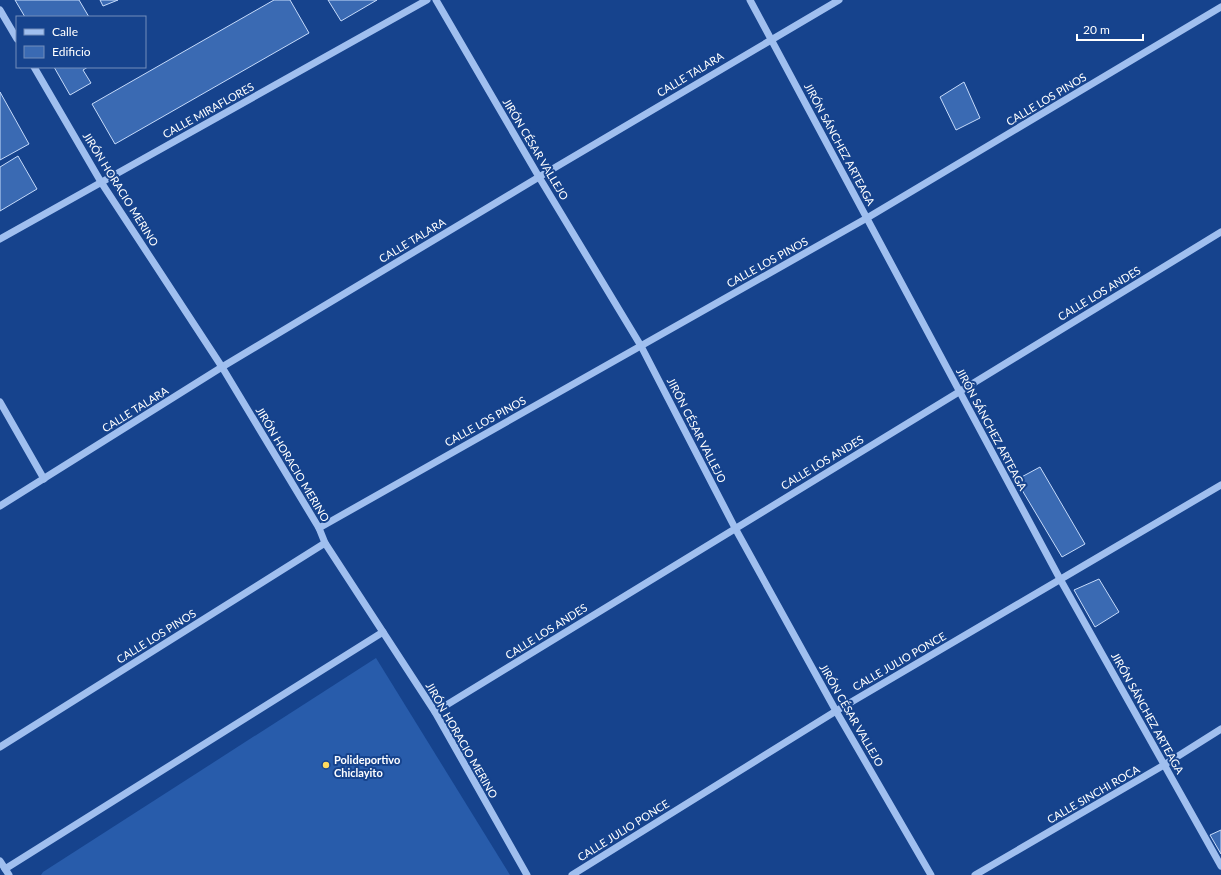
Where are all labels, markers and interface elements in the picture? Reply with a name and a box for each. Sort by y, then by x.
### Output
legend [16,16,146,68]
scale bar [1077,16,1143,42]
text: 20 m [1083,22,1110,37]
text: Calle [52,24,78,39]
text: Edificio [52,44,91,59]
street label: CALLE TALARA [654,49,726,99]
street label: CALLE LOS PINOS [1004,70,1088,128]
street label: CALLE MIRAFLORES [160,79,256,141]
street label: JIRÓN SÁNCHEZ ARTEAGA [802,80,878,208]
street label: JIRÓN CÉSAR VALLEJO [500,96,572,202]
street label: JIRÓN HORACIO MERINO [81,130,162,248]
street label: CALLE TALARA [376,215,448,265]
street label: CALLE LOS PINOS [724,234,810,290]
street label: CALLE LOS ANDES [1055,263,1143,323]
street label: JIRÓN SÁNCHEZ ARTEAGA [954,365,1030,493]
street label: JIRÓN CÉSAR VALLEJO [665,375,729,485]
street label: CALLE TALARA [100,383,171,435]
street label: CALLE LOS PINOS [442,393,528,449]
street label: JIRÓN HORACIO MERINO [254,404,333,524]
street label: CALLE LOS ANDES [778,432,866,492]
street label: CALLE LOS ANDES [503,600,589,661]
street label: CALLE LOS PINOS [114,606,198,666]
street label: CALLE JULIO PONCE [850,629,948,693]
street label: JIRÓN SÁNCHEZ ARTEAGA [1109,650,1187,777]
street label: JIRÓN CÉSAR VALLEJO [817,661,887,769]
street label: JIRÓN HORACIO MERINO [423,680,501,800]
place label: Polideportivo Chiclayito [334,753,400,779]
marker: Polideportivo Chiclayito [321,760,331,770]
street label: CALLE SINCHI ROCA [1044,762,1142,826]
street label: CALLE JULIO PONCE [575,797,671,863]

